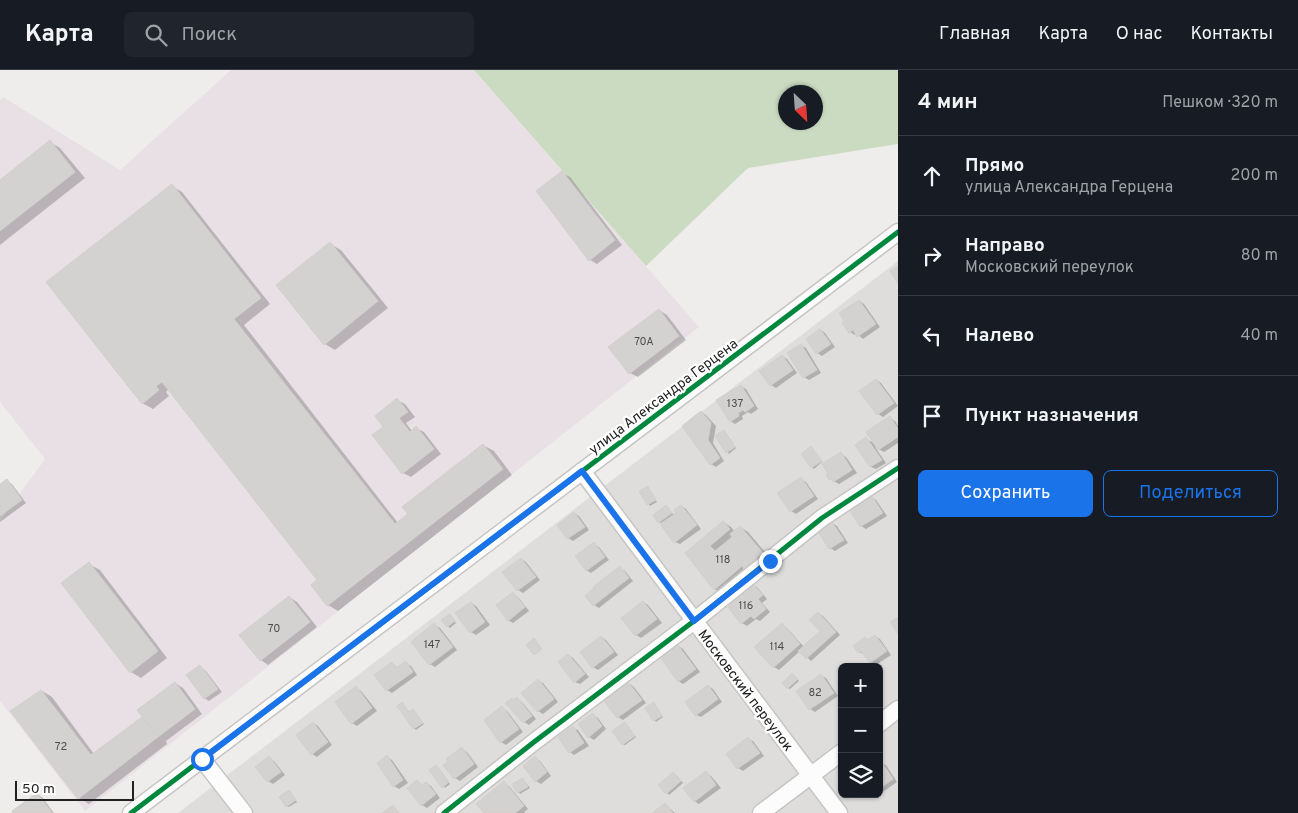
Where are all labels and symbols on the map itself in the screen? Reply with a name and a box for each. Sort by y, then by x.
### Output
north arrow [778,85,823,130]
house number: 70А [634,335,654,349]
street label: улица Александра Герцена [586,336,742,459]
house number: 137 [727,397,743,411]
route end [759,550,782,573]
house number: 118 [716,553,730,567]
house number: 116 [739,599,753,613]
house number: 70 [268,622,280,636]
street label: Московский переулок [694,627,796,755]
house number: 147 [424,638,440,652]
house number: 114 [770,640,785,654]
house number: 82 [808,686,822,700]
house number: 72 [55,740,67,754]
route start [191,748,214,771]
scale bar [15,778,134,801]

